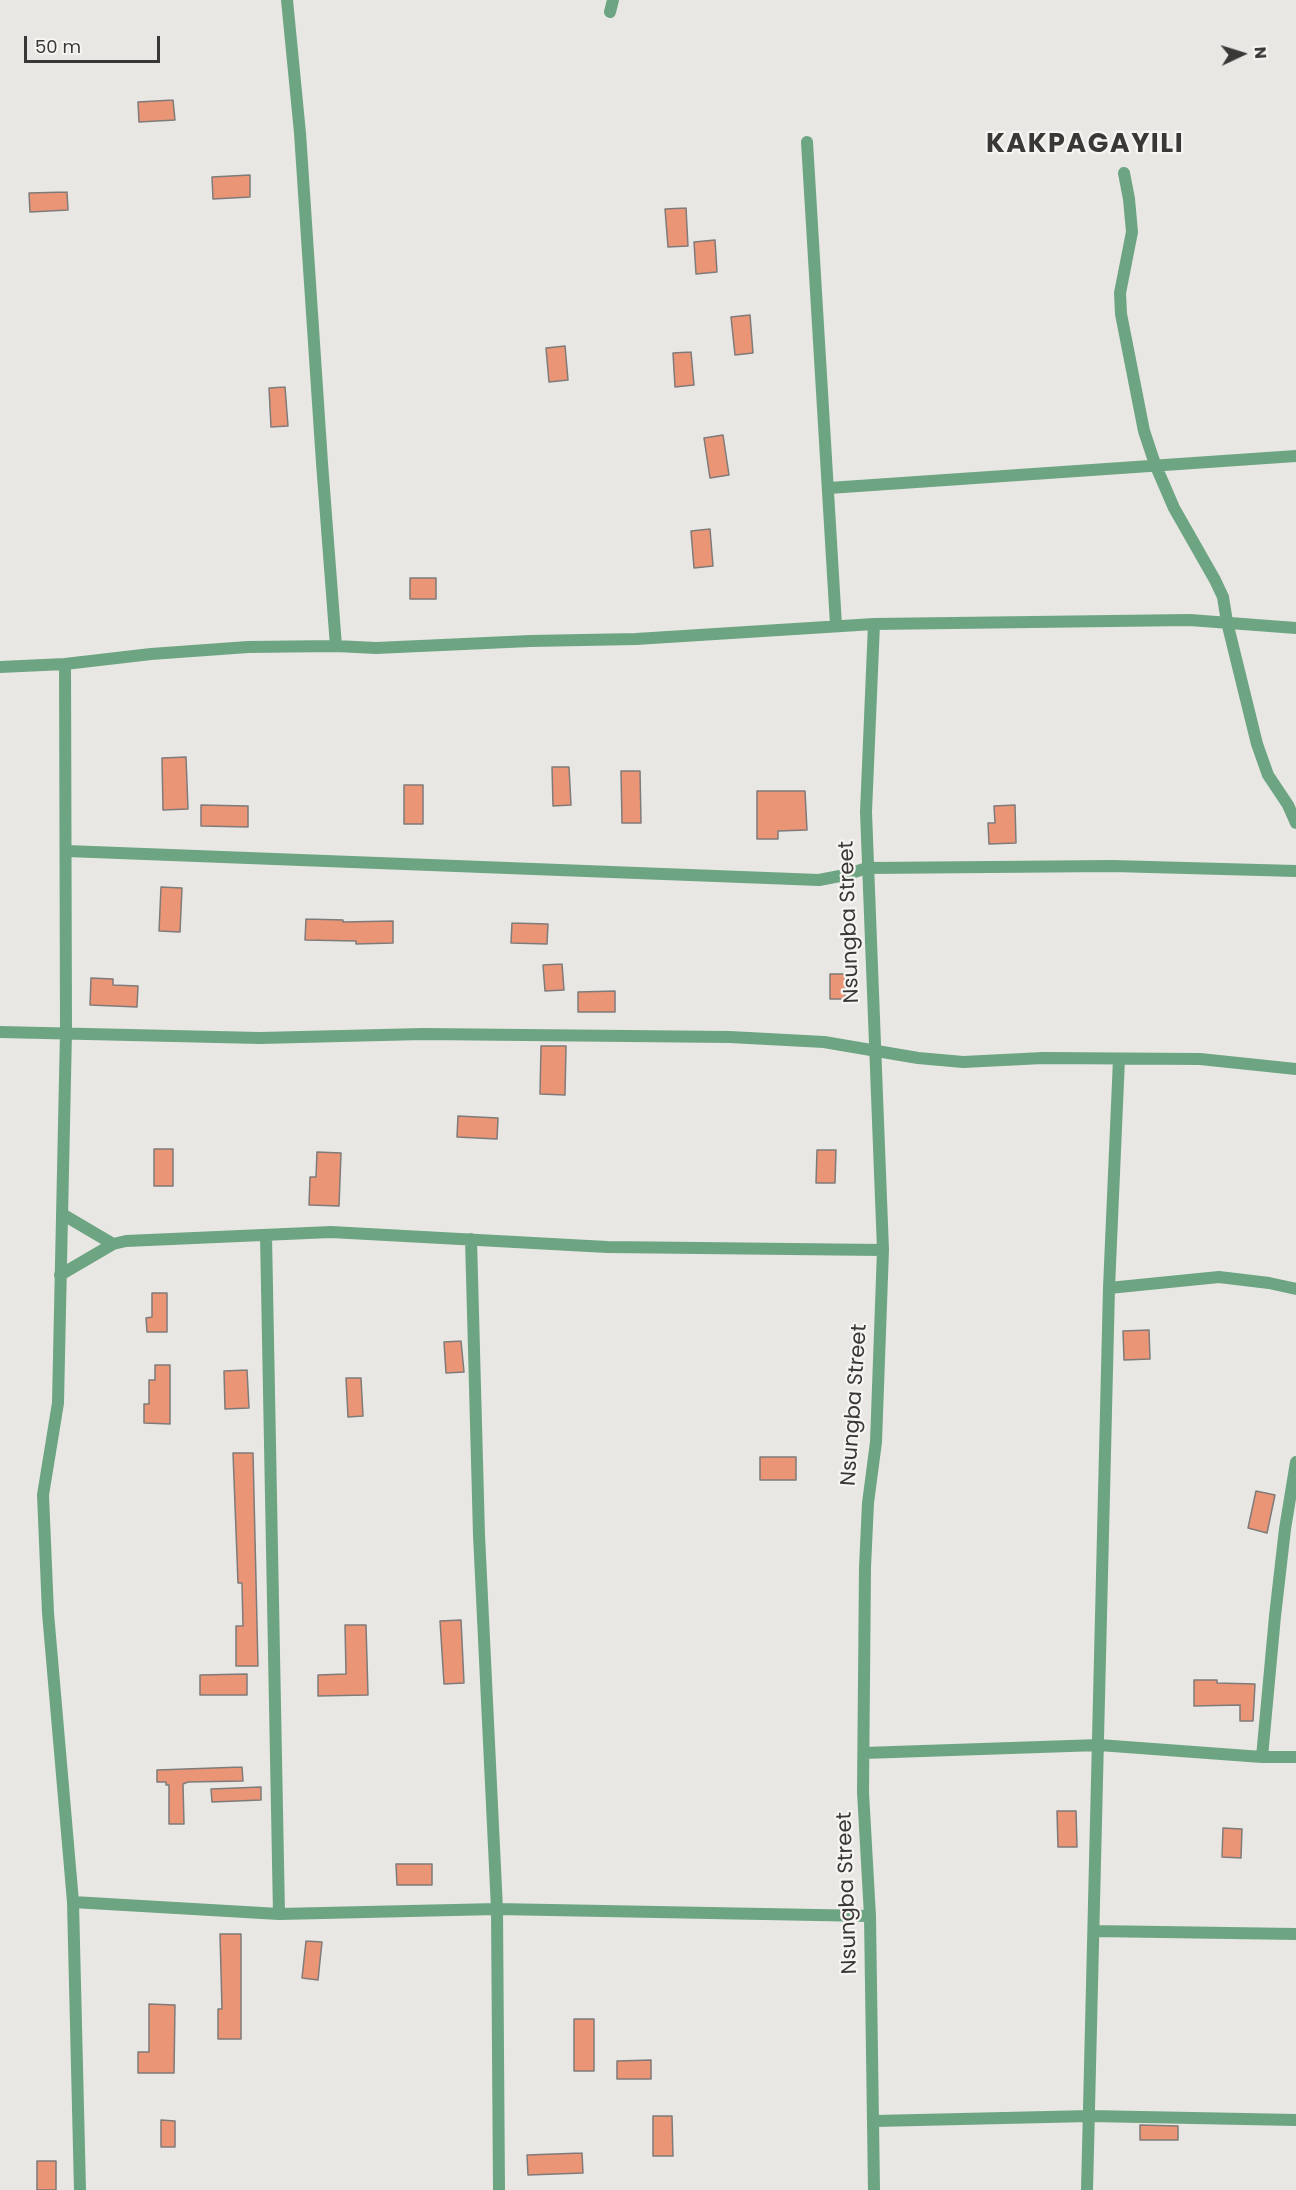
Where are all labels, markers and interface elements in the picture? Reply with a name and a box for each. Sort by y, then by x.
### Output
scale bar [27,24,164,62]
north arrow [1212,24,1272,84]
text: 50 m [35,34,81,59]
text: N [1249,46,1272,60]
district label: KAKPAGAYILI [986,129,1184,161]
street label: Nsungba Street [835,840,865,1004]
street label: Nsungba Street [837,1323,873,1487]
street label: Nsungba Street [833,1811,863,1975]

